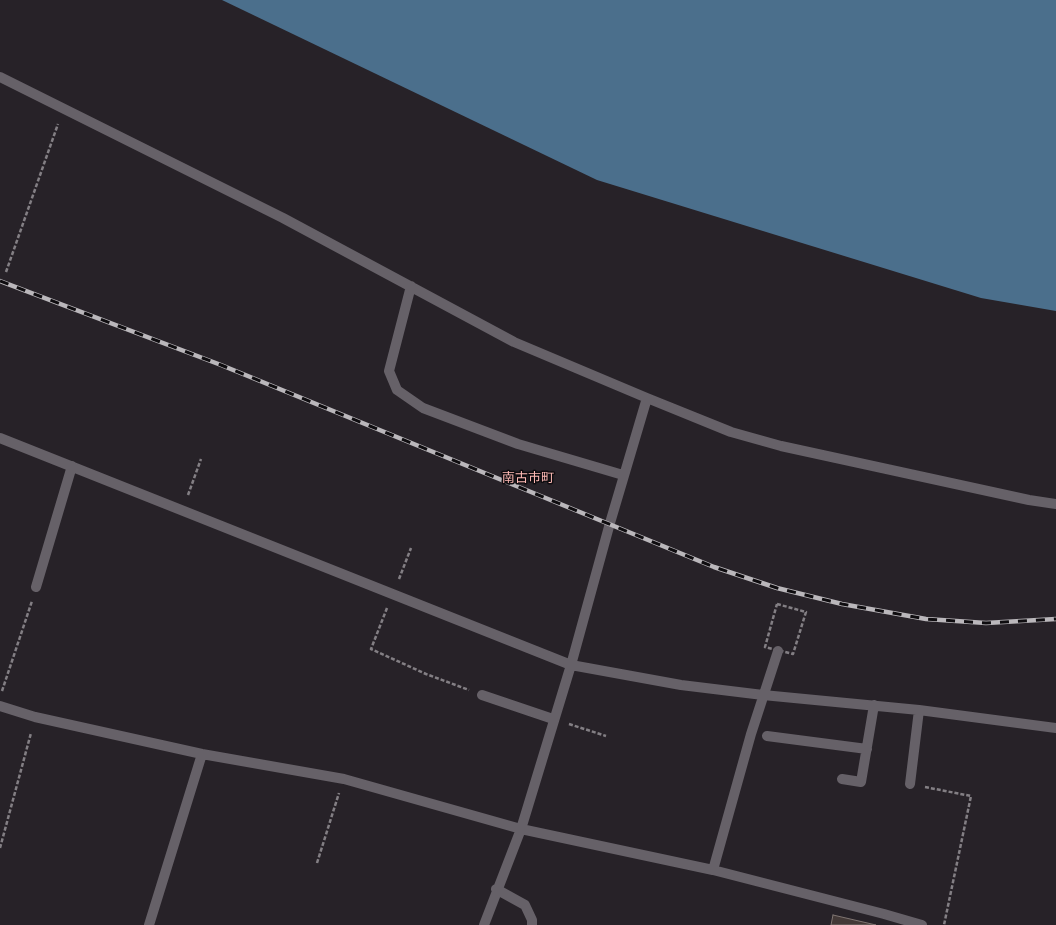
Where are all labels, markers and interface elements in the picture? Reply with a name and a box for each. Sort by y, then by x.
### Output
district label: 南古市町 [502,470,554,486]

